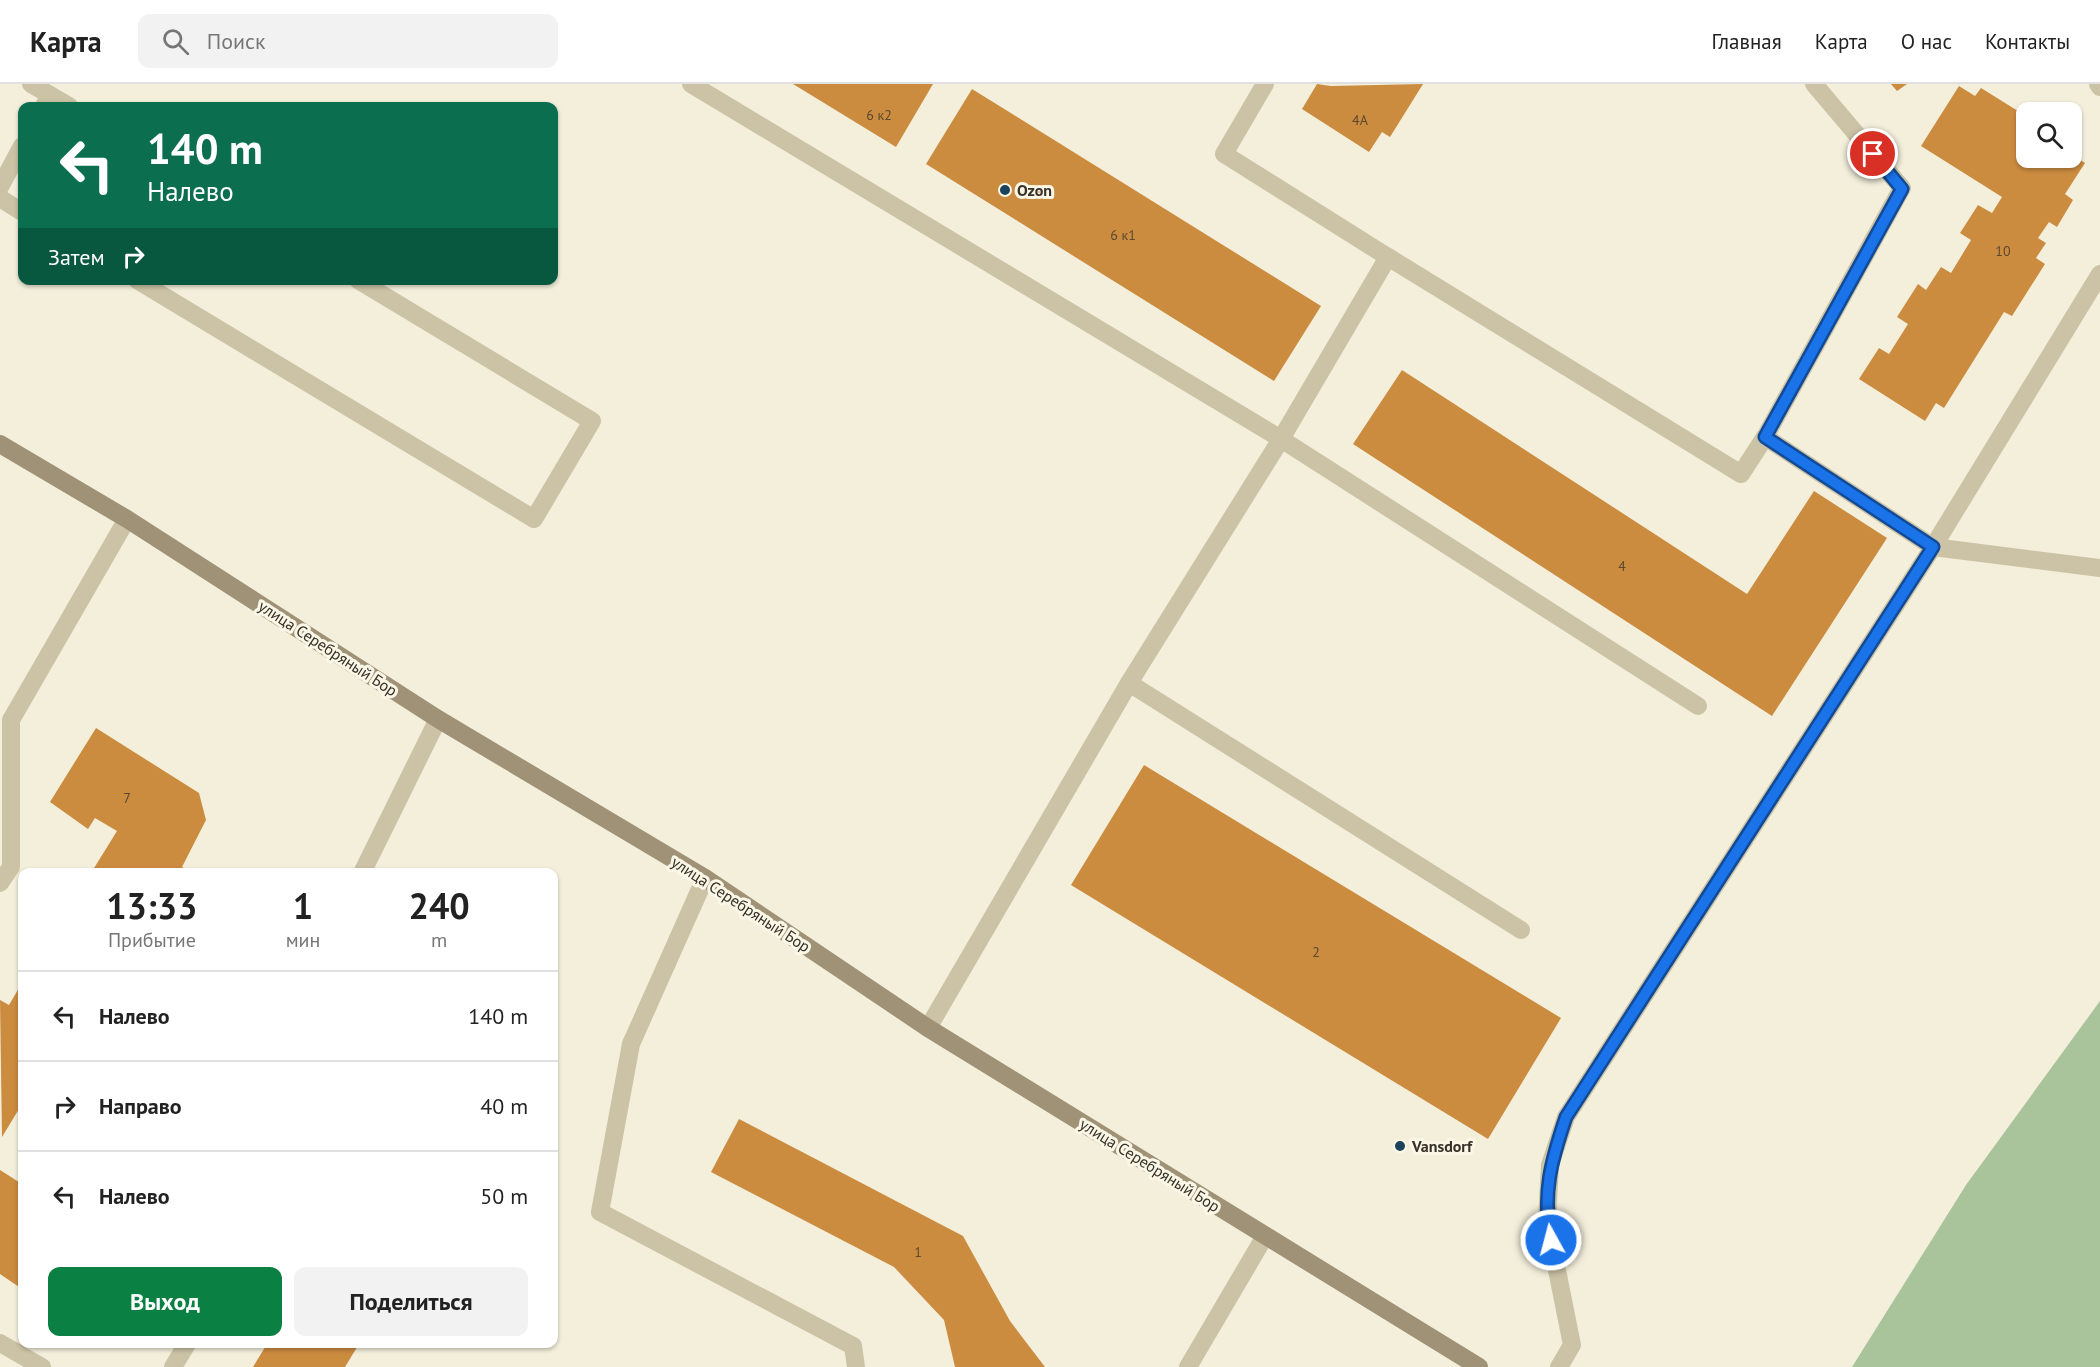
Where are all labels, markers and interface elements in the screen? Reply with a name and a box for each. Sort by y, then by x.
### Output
search box [138,14,558,68]
text: Карта [30,23,102,60]
icon: search [159,25,192,58]
text: Поиск [207,27,266,55]
text: Главная [1711,28,1782,55]
text: Карта [1815,28,1868,55]
text: О нас [1901,28,1952,55]
text: Контакты [1985,28,2070,55]
map controls [2016,102,2082,168]
button: search [2016,102,2082,168]
house number: 6 к2 [866,106,892,124]
house number: 4А [1352,111,1369,129]
text: 140 m [147,121,263,176]
icon: left [48,126,126,204]
pin [1847,128,1898,179]
icon: arrive [1856,137,1889,170]
text: Налево [147,174,234,208]
place label: Ozon [1017,180,1052,200]
marker: Ozon [998,183,1012,197]
house number: 6 к1 [1110,226,1136,244]
icon: right [117,240,150,273]
house number: 10 [1995,242,2011,260]
text: Затем [48,243,105,271]
house number: 4 [1618,557,1626,575]
street label: улица Серебряный Бор [255,596,401,700]
house number: 7 [123,789,131,807]
street label: улица Серебряный Бор [668,852,814,956]
text: 13:33 [106,882,198,929]
text: 1 [293,882,313,929]
text: 240 [409,882,470,929]
text: Прибытие [108,927,196,953]
text: мин [286,927,320,953]
text: m [431,927,447,953]
house number: 2 [1312,943,1320,961]
icon: left [48,1000,81,1033]
text: Налево [99,1002,170,1030]
text: 140 m [468,1002,528,1030]
icon: right [48,1090,81,1123]
text: Направо [99,1092,182,1120]
text: 40 m [480,1092,528,1120]
street label: улица Серебряный Бор [1076,1114,1224,1216]
place label: Vansdorf [1411,1136,1473,1156]
marker: Vansdorf [1393,1139,1407,1153]
icon: left [48,1180,81,1213]
text: Налево [99,1182,170,1210]
text: 50 m [480,1182,528,1210]
position arrow [1519,1208,1583,1272]
house number: 1 [914,1243,922,1261]
button: Выход [48,1267,282,1336]
button: Поделиться [294,1267,528,1336]

